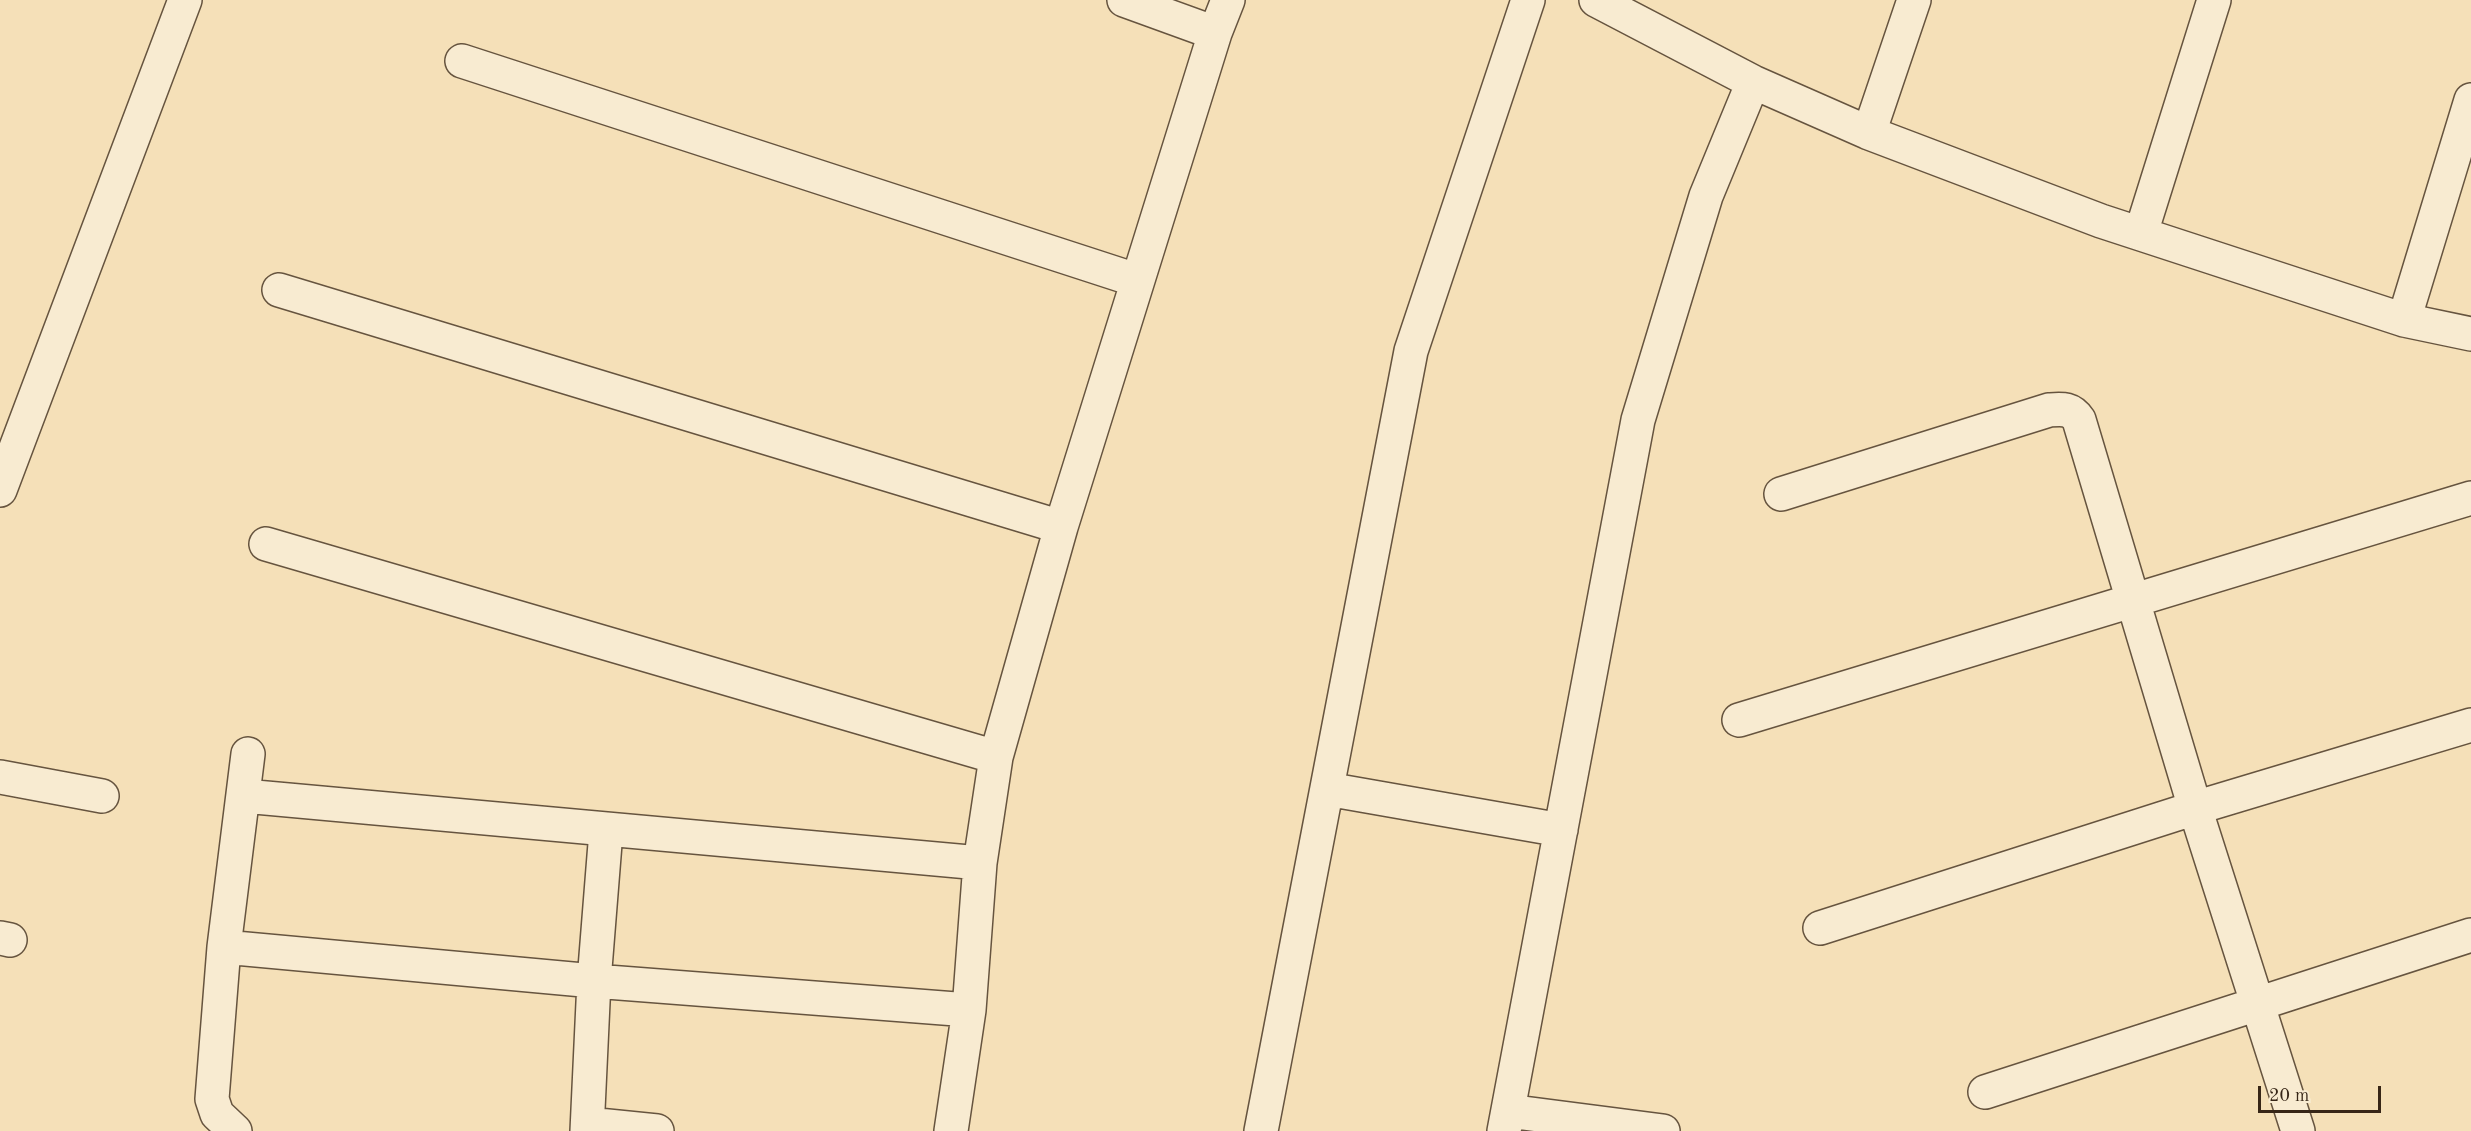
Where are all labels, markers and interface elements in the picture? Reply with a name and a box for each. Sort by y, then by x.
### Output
scale bar [2261,1074,2384,1112]
text: 20 m [2269,1087,2309,1105]

